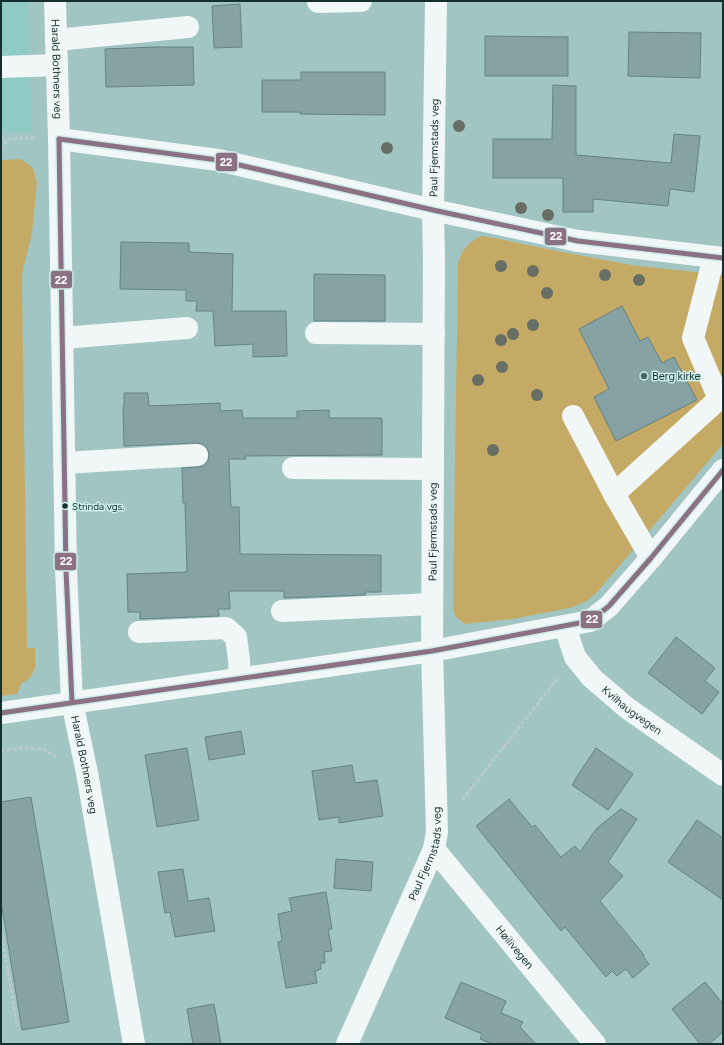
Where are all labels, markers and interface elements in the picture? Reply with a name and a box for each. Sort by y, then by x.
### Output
street label: Harald Bothners veg [49,19,64,119]
street label: Paul Fjermstads veg [427,99,442,197]
line badge: 22 [215,152,238,172]
text: 22 [220,156,232,169]
line badge: 22 [544,227,567,246]
text: 22 [550,230,562,243]
line badge: 22 [50,270,73,289]
text: 22 [55,274,67,287]
place label: Berg kirke [652,370,700,383]
marker: Berg kirke [639,371,649,381]
street label: Paul Fjermstads veg [426,483,440,581]
place label: Strinda vgs. [72,500,124,513]
marker: Strinda vgs. [60,501,70,511]
line badge: 22 [54,552,77,571]
text: 22 [60,555,72,568]
line badge: 22 [580,610,603,629]
text: 22 [586,613,598,626]
street label: Kvilhaugvegen [599,683,664,737]
street label: Harald Bothners veg [68,714,100,815]
street label: Paul Fjermstads veg [406,806,444,903]
street label: Høilivegen [493,923,536,972]

